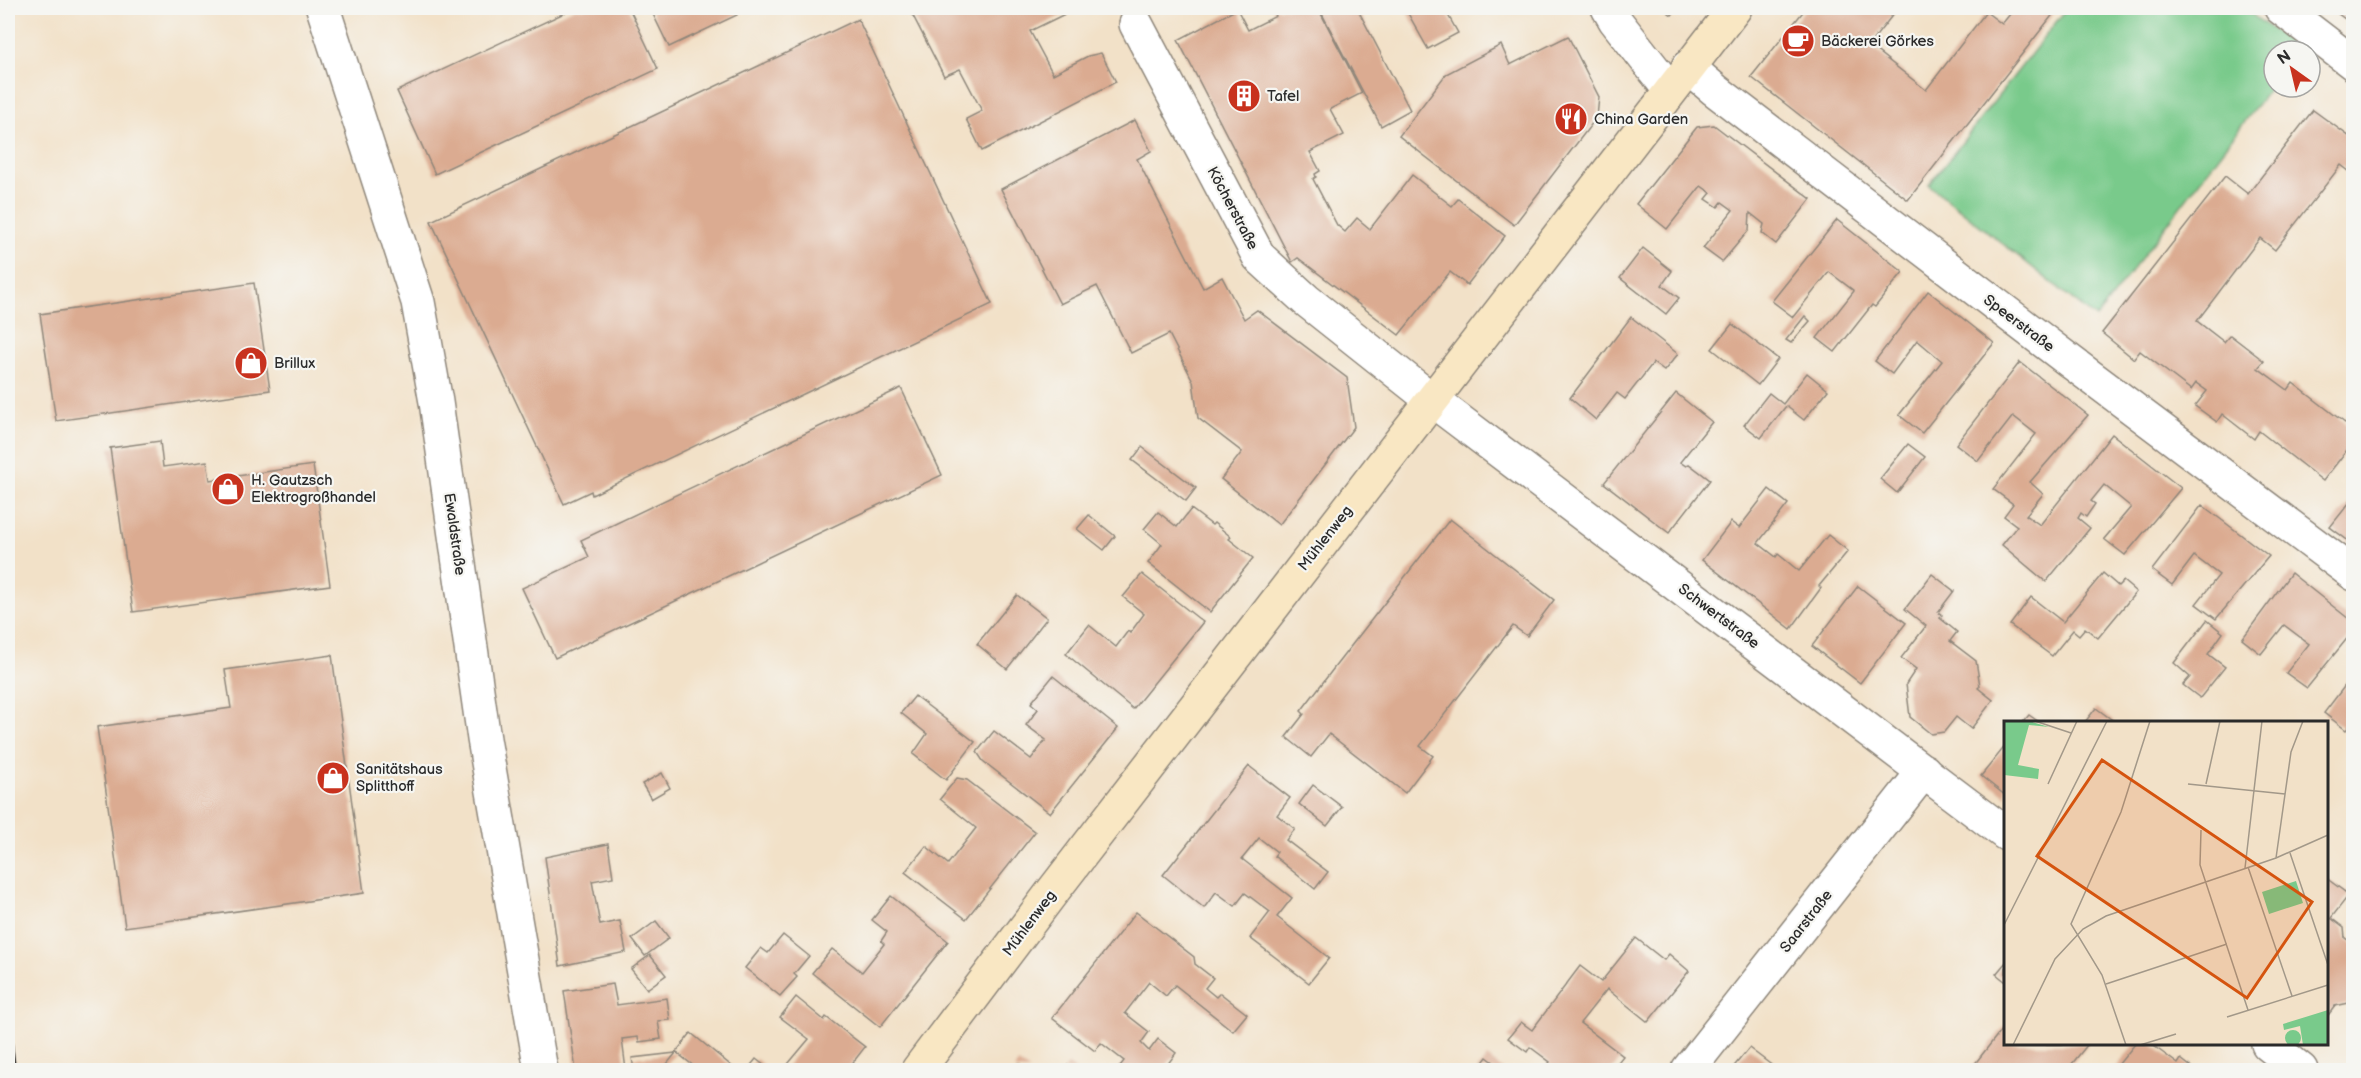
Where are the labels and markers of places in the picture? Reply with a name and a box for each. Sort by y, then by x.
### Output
cafe icon: Bäckerei Görkes [1780,23,1816,59]
place label: Bäckerei Görkes [1821,32,1934,51]
building icon: Tafel [1226,78,1262,114]
place label: Tafel [1267,87,1299,106]
restaurant icon: China Garden [1553,101,1589,137]
place label: China Garden [1594,110,1688,129]
shop icon: Brillux [233,345,269,381]
place label: Brillux [274,354,315,373]
shop icon: H. Gautzsch Elektrogroßhandel [210,471,246,507]
place label: H. Gautzsch Elektrogroßhandel [251,471,376,507]
shop icon: Sanitätshaus Splitthoff [315,760,351,796]
place label: Sanitätshaus Splitthoff [356,760,443,796]

